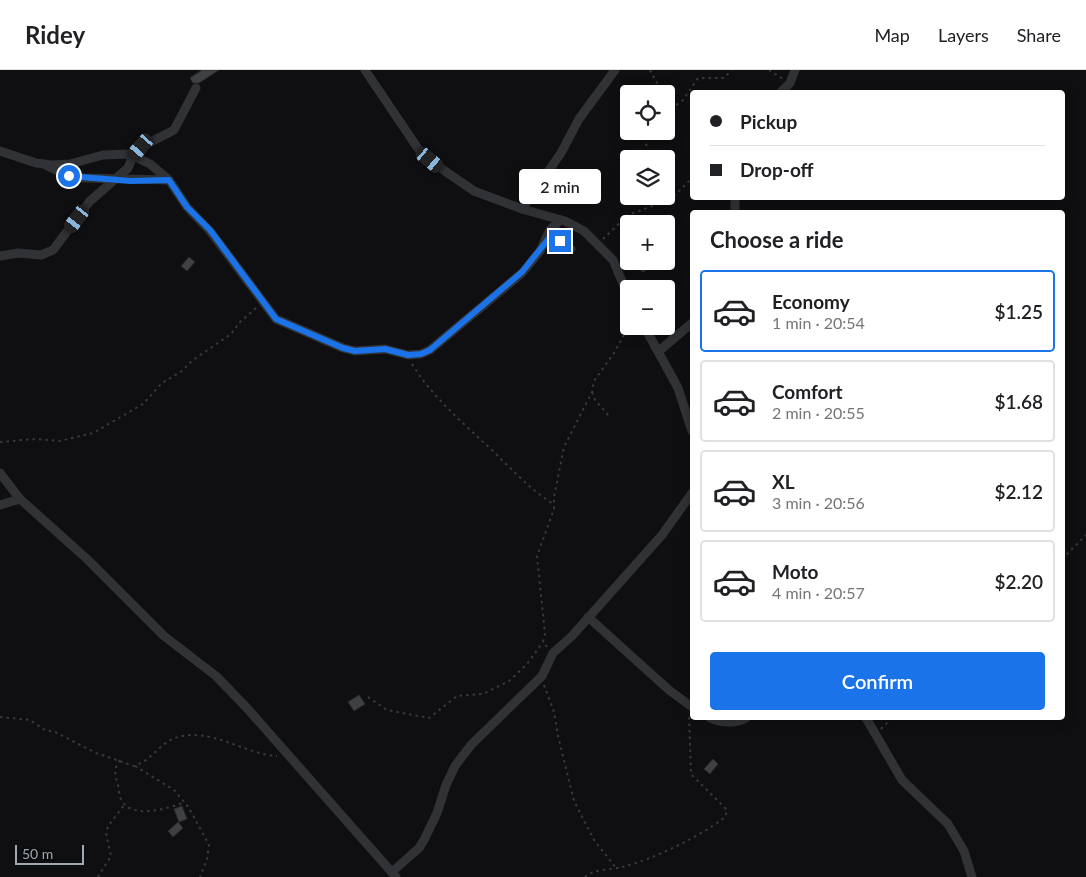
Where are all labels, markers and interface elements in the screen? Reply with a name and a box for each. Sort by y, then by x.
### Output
text: Ridey [25,20,85,49]
text: Map [874,24,910,46]
text: Layers [938,24,989,46]
text: Share [1017,24,1061,46]
map controls [620,85,675,335]
button: locate [620,85,675,140]
text: Pickup [740,110,797,133]
car [125,131,156,163]
car [413,145,446,175]
button: layers [620,150,675,205]
text: Drop-off [740,158,814,181]
route start [58,165,80,187]
callout: 2 min [519,169,601,204]
text: 2 min [540,177,580,196]
car [61,203,92,235]
button: + [620,215,675,270]
text: Choose a ride [710,226,844,253]
route end [549,230,571,252]
button: − [620,280,675,335]
icon: car [712,289,757,334]
text: Economy [772,290,850,313]
text: $1.25 [994,300,1043,323]
text: 1 min · 20:54 [772,313,865,332]
icon: car [712,379,757,424]
text: Comfort [772,380,843,403]
text: $1.68 [994,390,1043,413]
text: 2 min · 20:55 [772,403,865,422]
icon: car [712,469,757,514]
text: XL [772,470,795,493]
text: $2.12 [994,480,1043,503]
text: 3 min · 20:56 [772,493,865,512]
icon: car [712,559,757,604]
text: Moto [772,560,818,583]
text: $2.20 [994,570,1043,593]
text: 4 min · 20:57 [772,583,865,602]
button: Confirm [710,652,1045,710]
scale bar [15,842,84,865]
text: 50 m [22,845,53,862]

